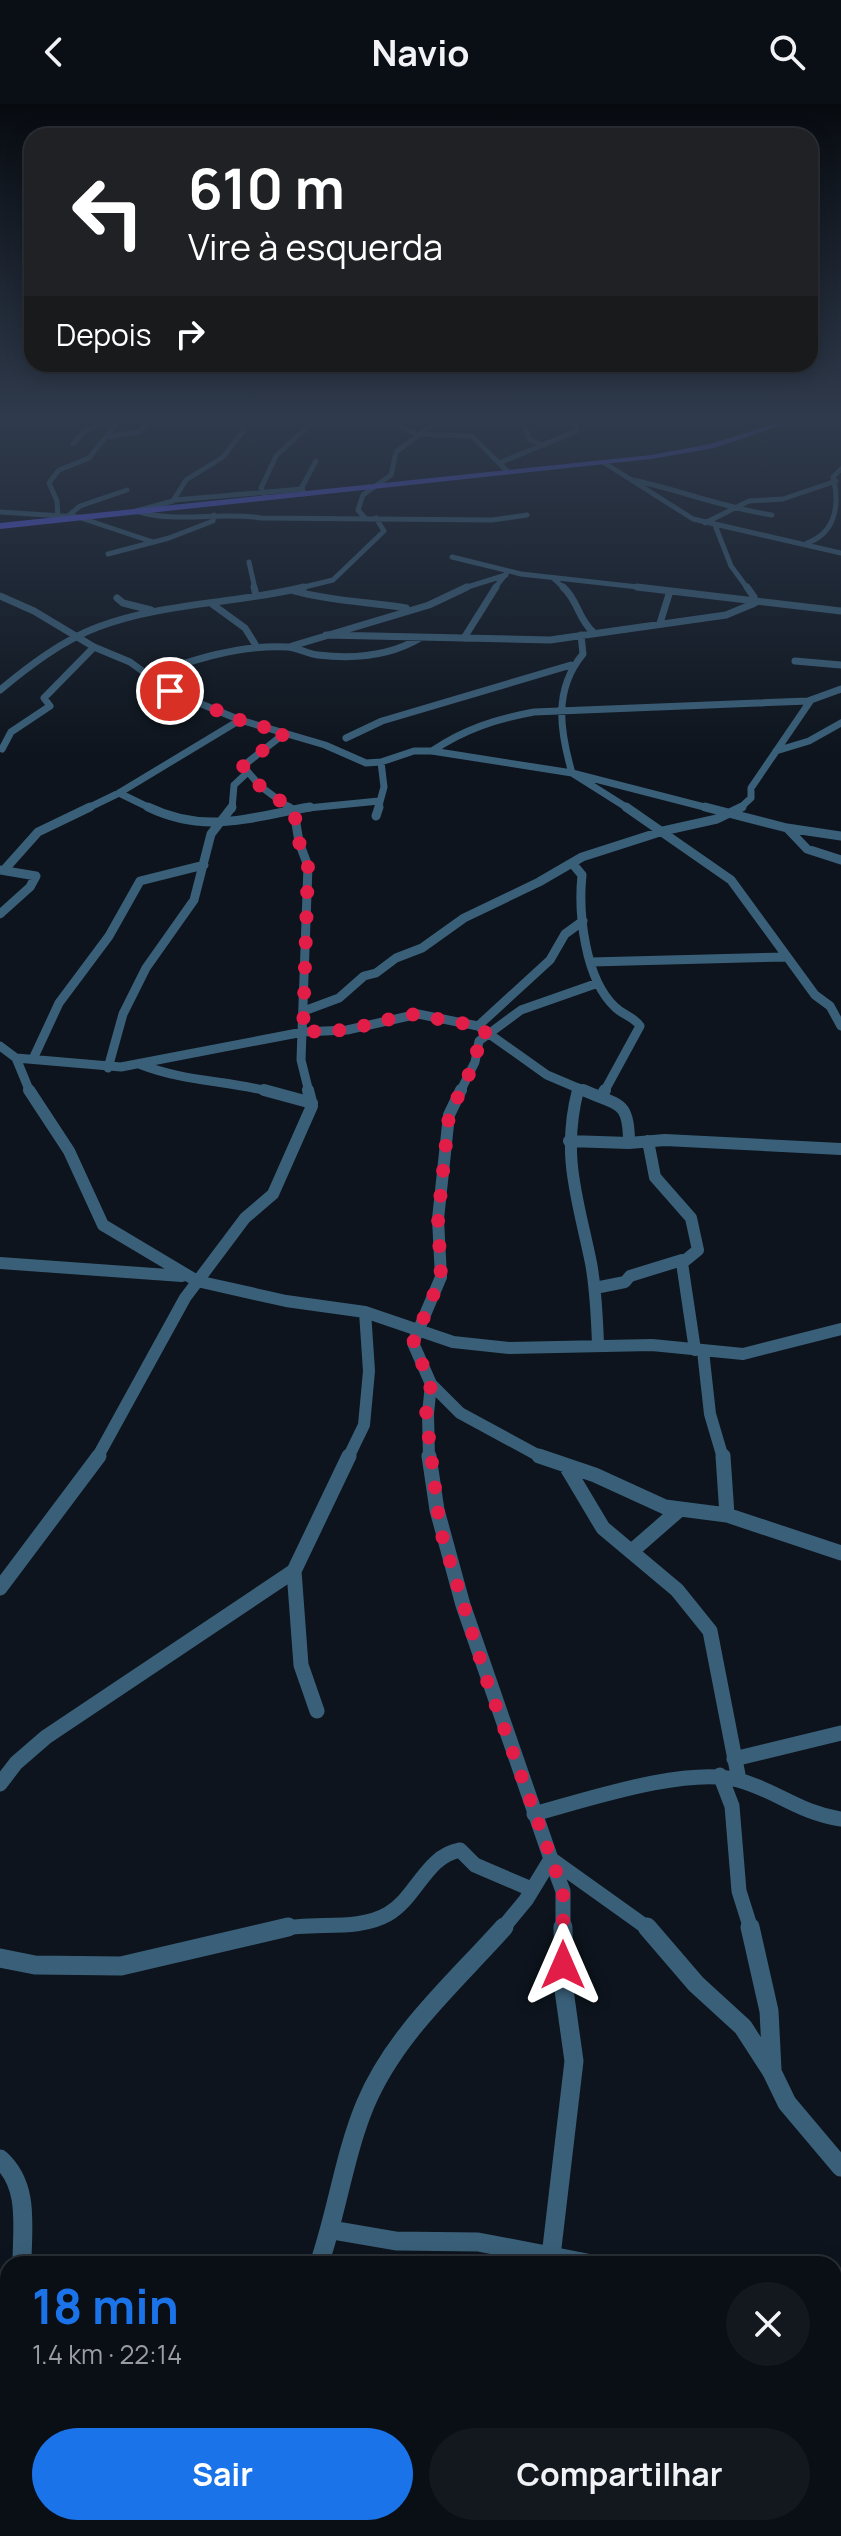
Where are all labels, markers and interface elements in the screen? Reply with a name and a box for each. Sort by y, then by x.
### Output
text: Navio [371,28,470,77]
icon: back [32,30,76,74]
icon: search [765,30,809,74]
text: 610 m [188,149,345,226]
icon: left [56,160,160,264]
text: Vire à esquerda [188,222,443,271]
icon: right [168,312,212,356]
text: Depois [56,314,152,355]
pin [136,657,204,725]
icon: arrive [148,669,192,713]
position arrow [521,1923,605,2007]
text: 18 min [32,2273,179,2338]
button: close [726,2282,810,2366]
text: 1.4 km · 22:14 [32,2336,182,2372]
button: Sair [32,2428,413,2520]
button: Compartilhar [429,2428,810,2520]

